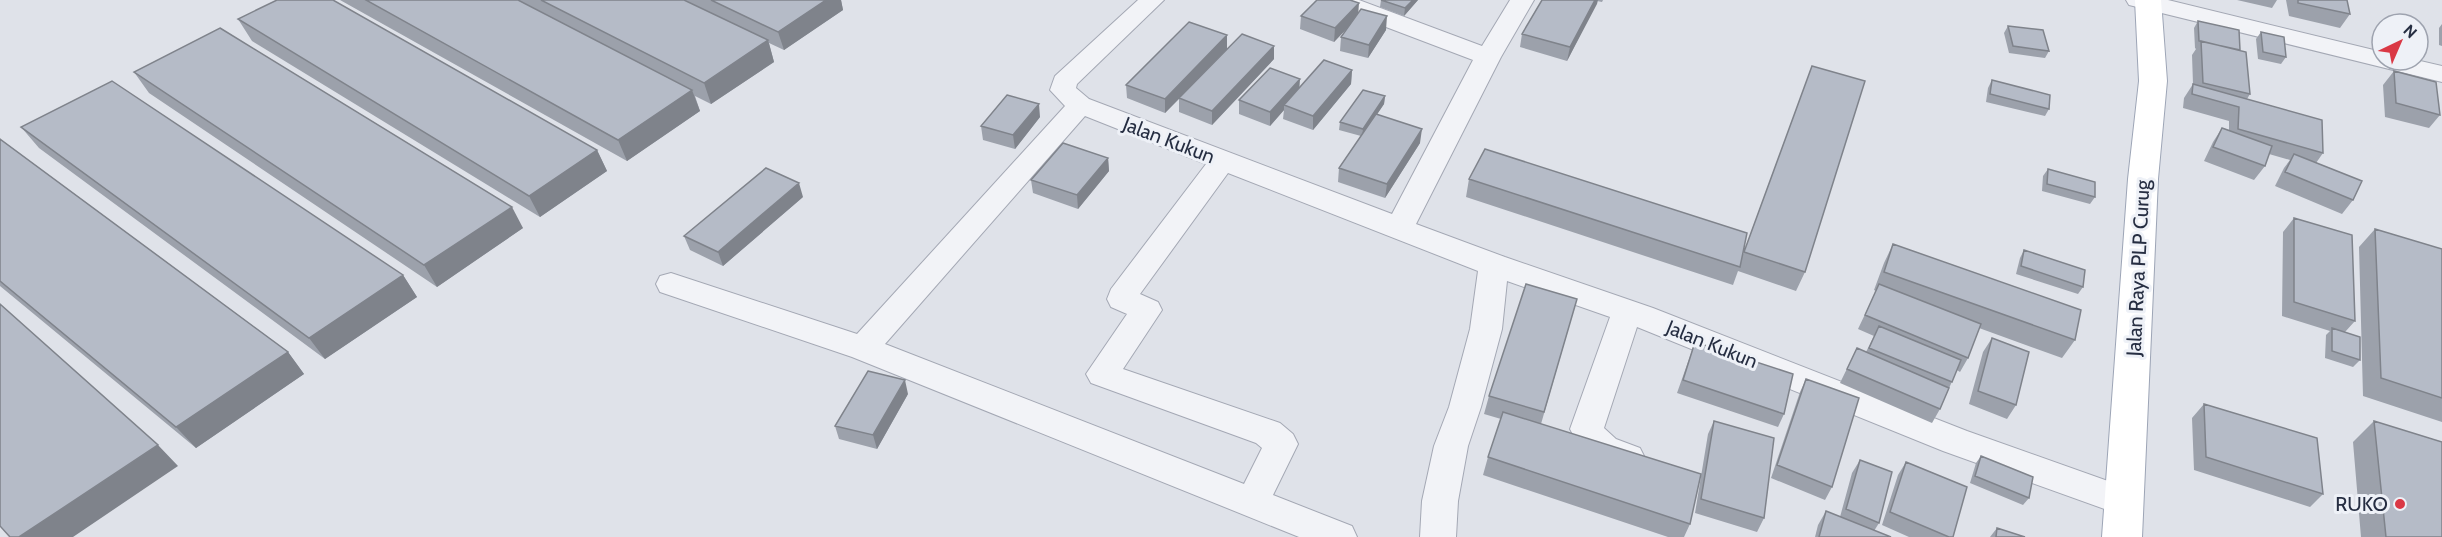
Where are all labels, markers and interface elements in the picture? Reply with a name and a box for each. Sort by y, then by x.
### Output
north arrow [2370,12,2430,72]
text: N [2399,21,2421,42]
street label: Jalan Kukun [1119,111,1218,168]
street label: Jalan Raya PLP Curug [2121,178,2155,358]
street label: Jalan Kukun [1662,314,1761,373]
place label: RUKO [2335,492,2388,516]
marker: RUKO [2393,497,2407,511]

